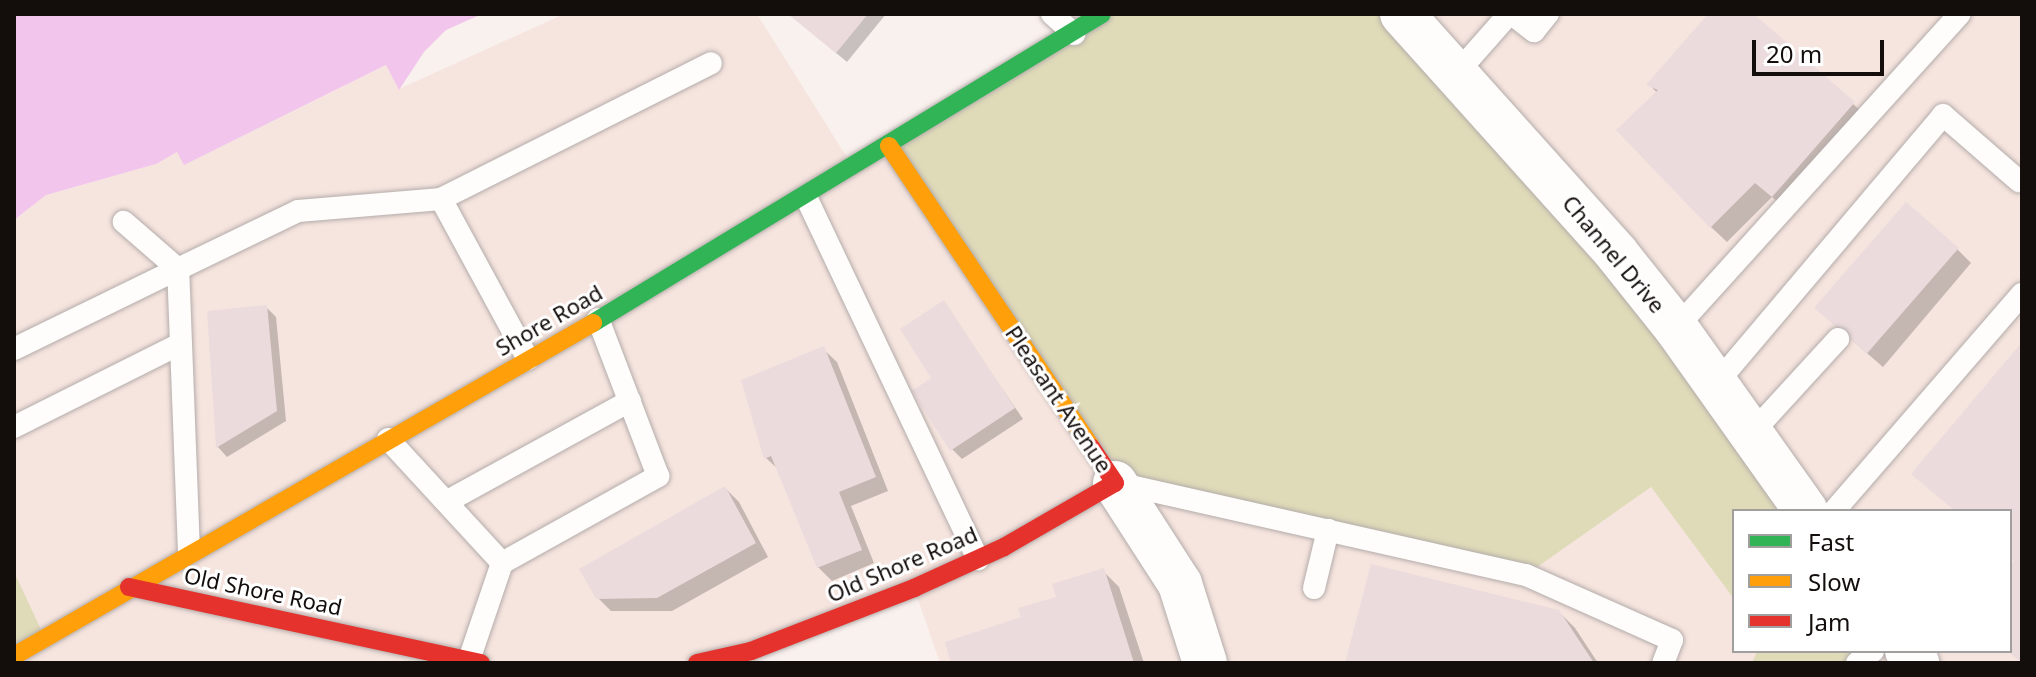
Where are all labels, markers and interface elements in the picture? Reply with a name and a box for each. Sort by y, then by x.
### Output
scale bar [1756,24,1888,74]
text: 20 m [1766,37,1822,70]
street label: Channel Drive [1557,190,1671,318]
street label: Shore Road [491,279,607,361]
street label: Pleasant Avenue [1000,321,1118,477]
legend [1732,509,2012,653]
street label: Old Shore Road [823,520,981,608]
text: Fast [1808,525,1854,558]
street label: Old Shore Road [182,561,344,621]
text: Slow [1808,565,1860,598]
text: Jam [1808,605,1850,638]

